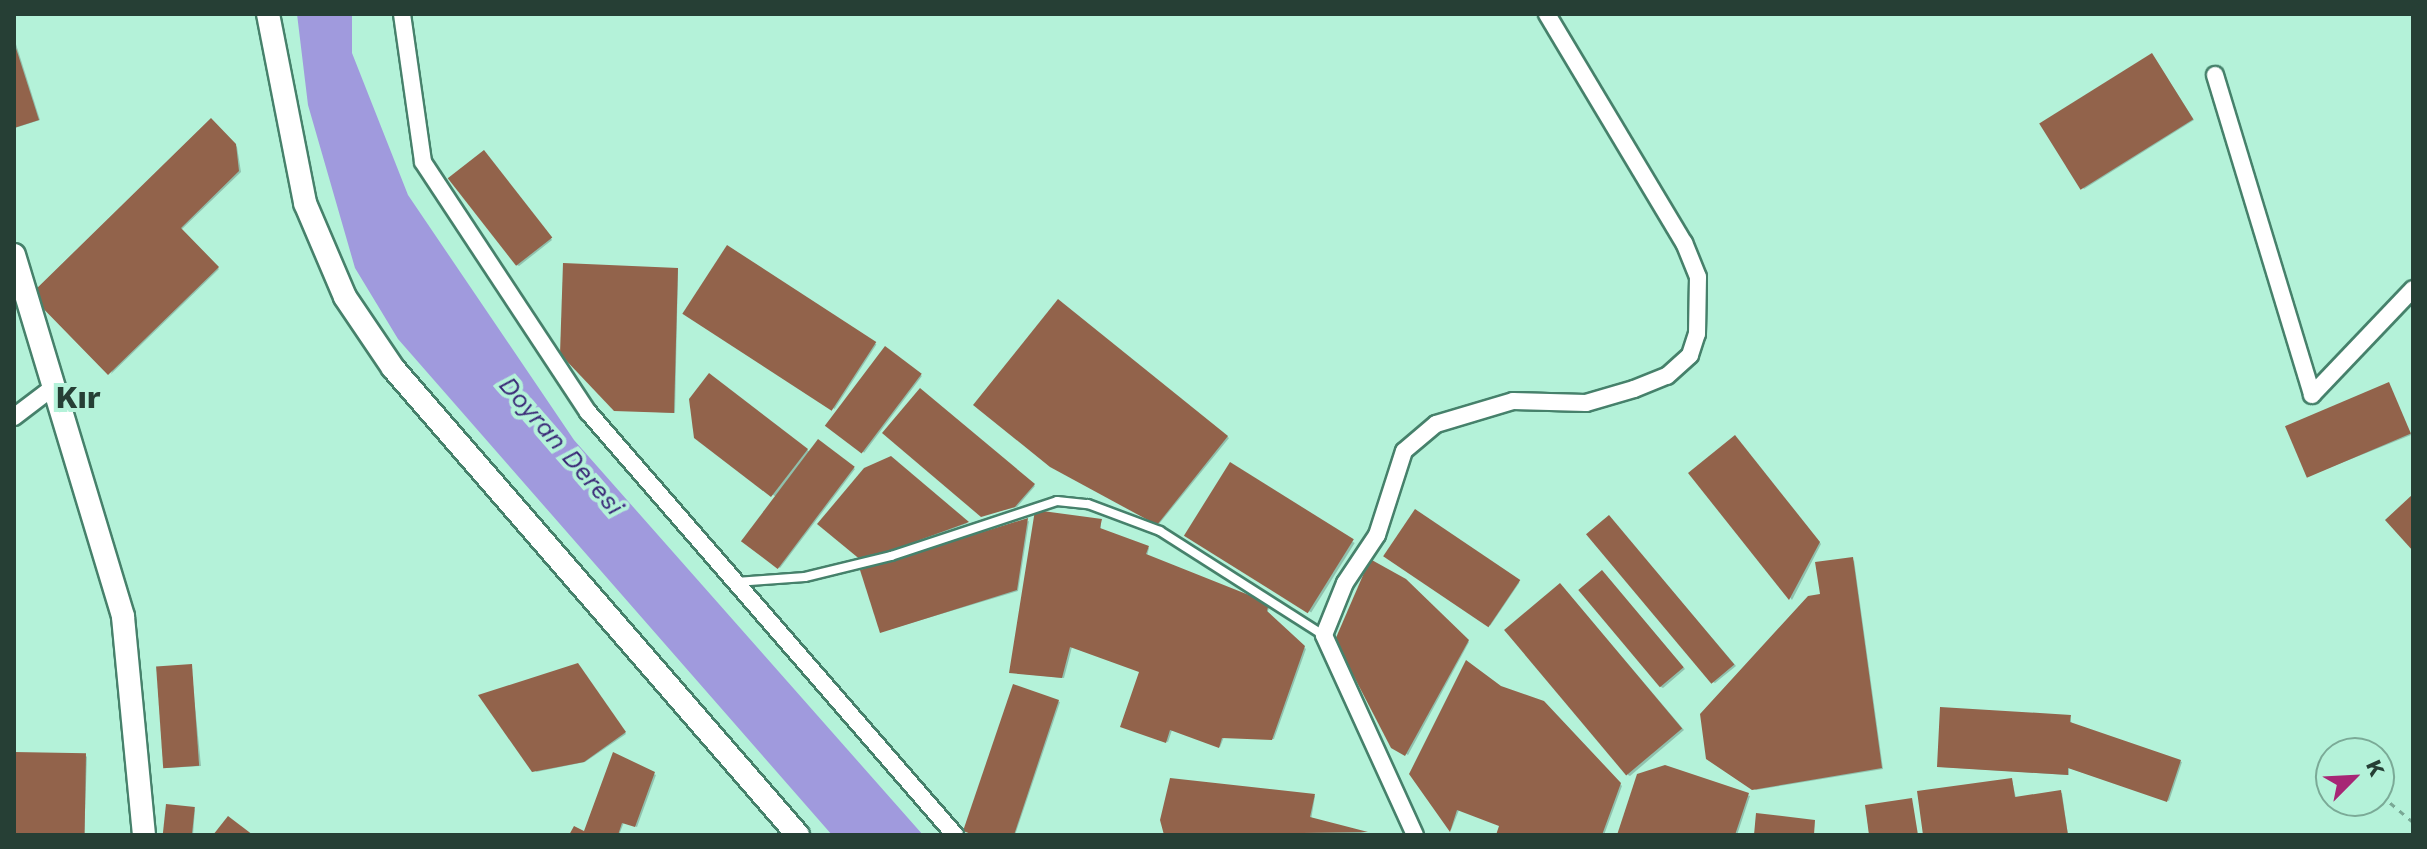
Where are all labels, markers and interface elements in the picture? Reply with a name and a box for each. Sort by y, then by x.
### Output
water label: Doyran Deresi [492,370,630,522]
district label: Kır [55,378,101,416]
north arrow [2315,737,2395,817]
text: K [2361,756,2390,780]

